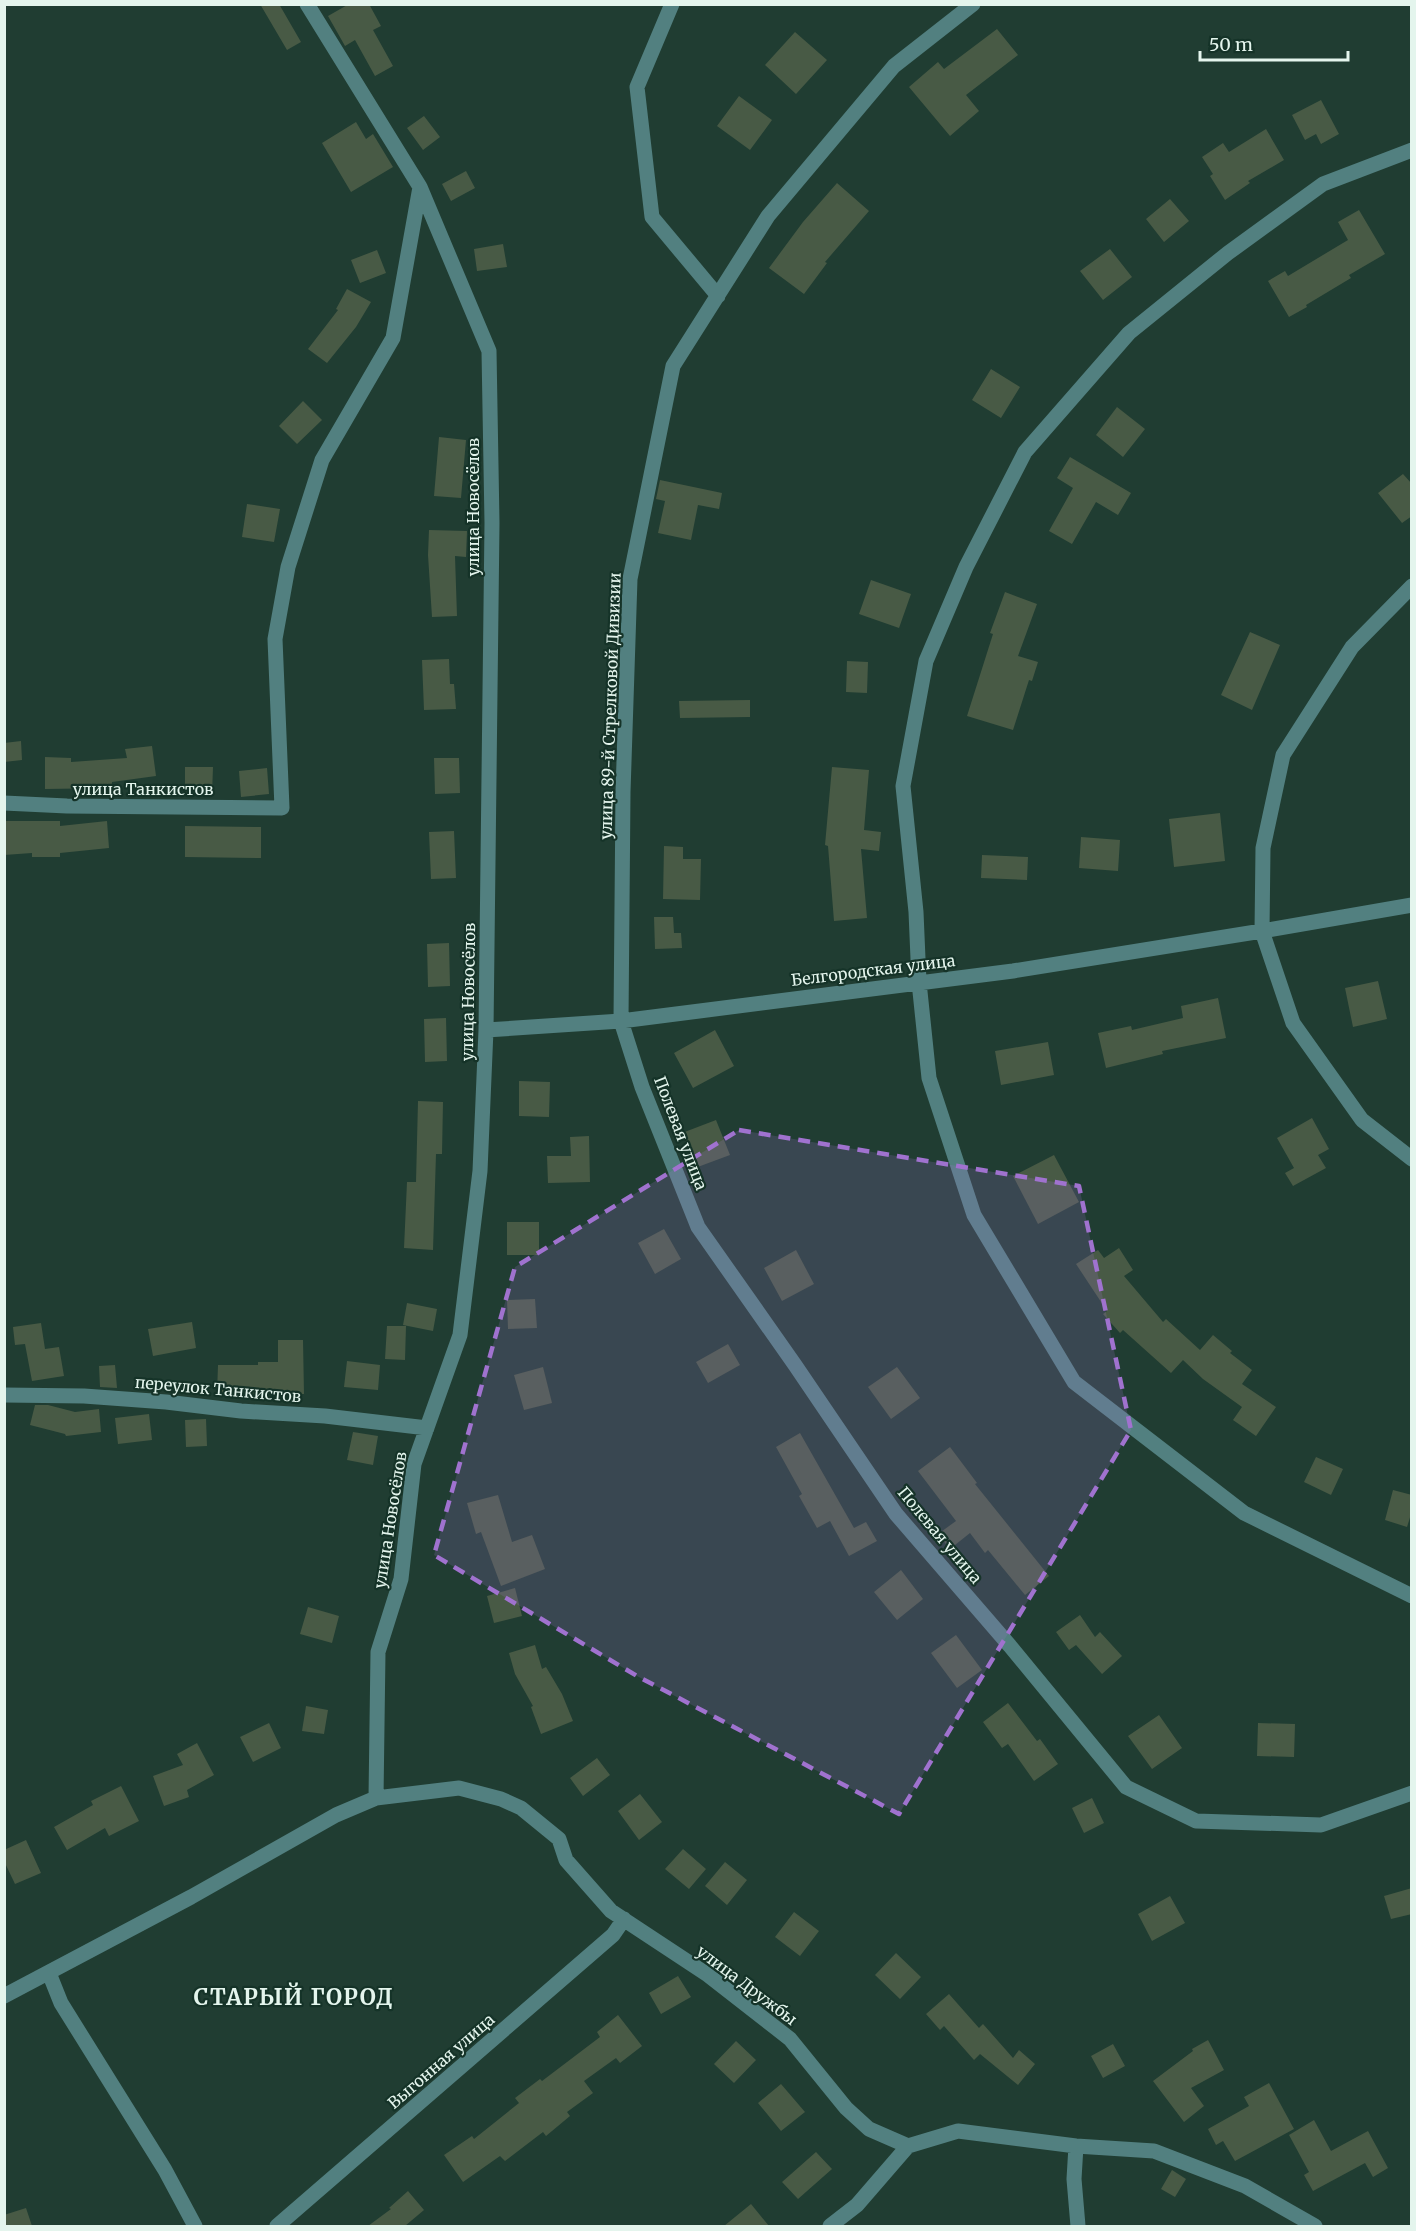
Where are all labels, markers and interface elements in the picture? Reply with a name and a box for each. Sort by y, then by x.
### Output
scale bar [1200,24,1348,62]
text: 50 m [1209,33,1253,56]
street label: улица Новосёлов [463,438,483,576]
street label: улица 89-й Стрелковой Дивизии [595,572,625,840]
street label: улица Танкистов [73,779,213,799]
street label: улица Новосёлов [457,923,479,1061]
street label: Белгородская улица [790,950,957,990]
street label: Полевая улица [650,1073,712,1193]
street label: переулок Танкистов [134,1372,302,1406]
street label: улица Новосёлов [369,1450,411,1590]
street label: Полевая улица [894,1483,987,1588]
street label: улица Дружбы [693,1941,801,2029]
district label: СТАРЫЙ ГОРОД [194,1982,394,2011]
street label: Выгонная улица [384,2009,499,2113]

